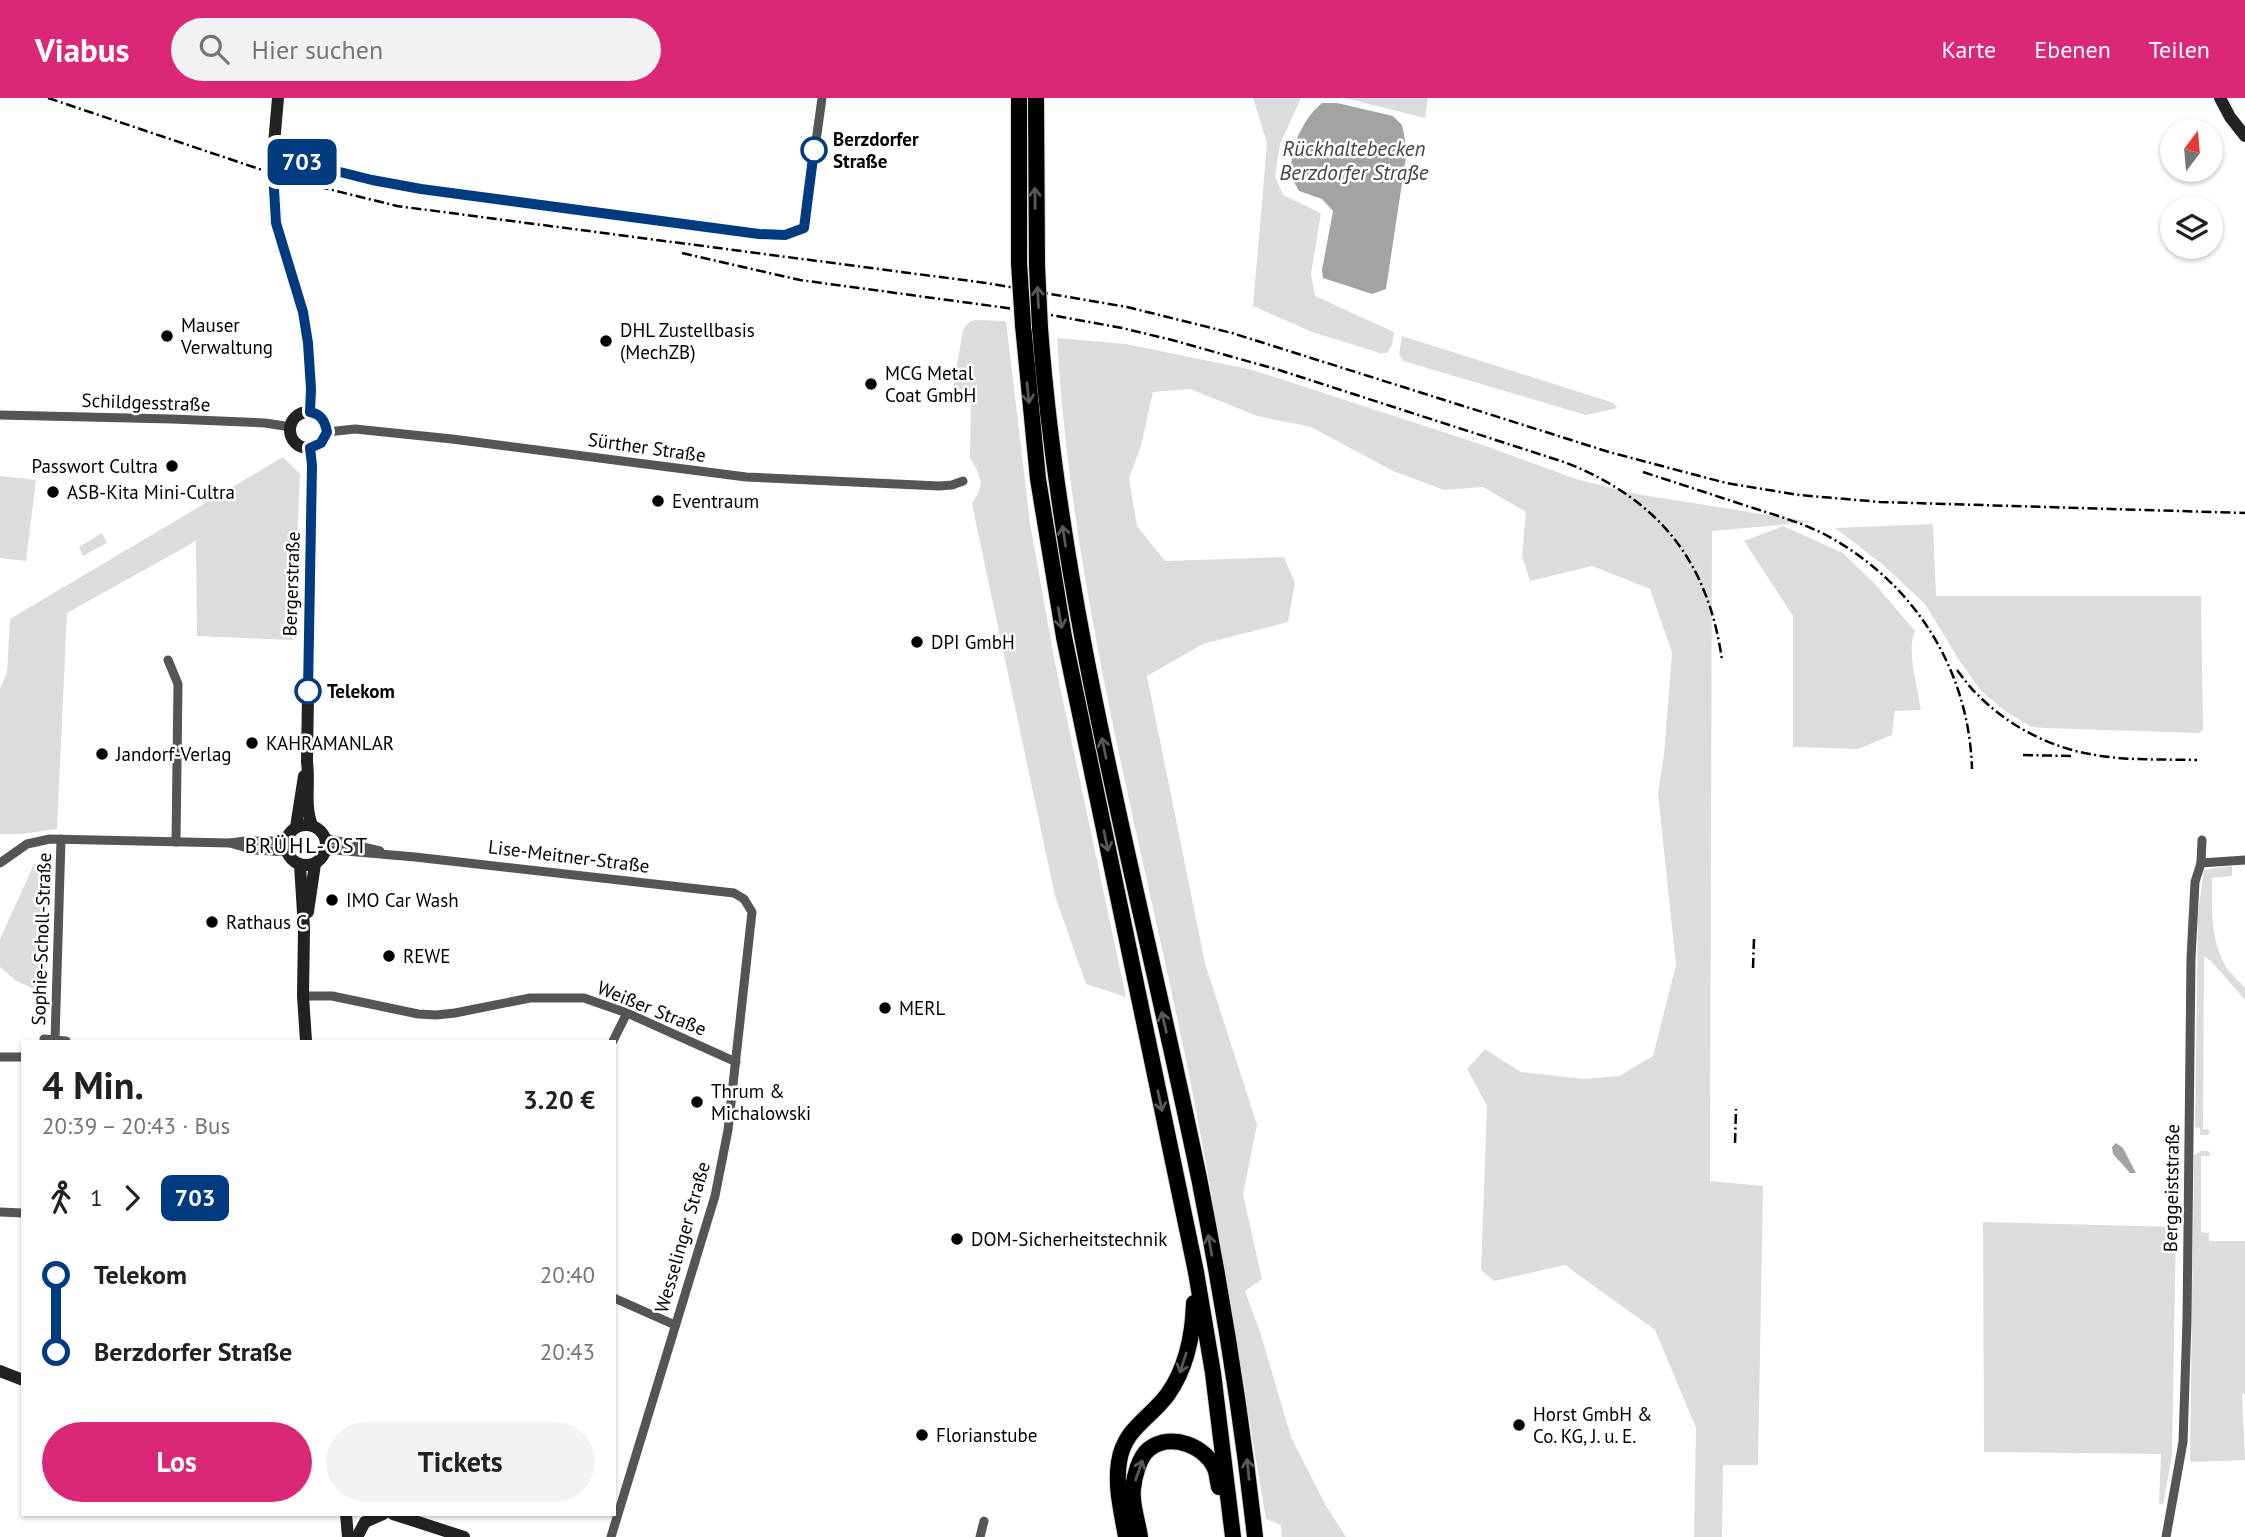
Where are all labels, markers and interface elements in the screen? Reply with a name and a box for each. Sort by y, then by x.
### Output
search box [171,18,661,81]
text: Viabus [35,28,129,71]
icon: search [195,30,233,68]
text: Hier suchen [251,33,383,66]
text: Karte [1942,34,1996,65]
text: Ebenen [2034,34,2111,65]
text: Teilen [2149,34,2210,65]
north arrow [2160,119,2222,182]
map controls [2160,119,2223,259]
place label: Berzdorfer Straße [833,127,919,173]
water label: Rückhaltebecken Berzdorfer Straße [1280,135,1429,186]
marker: Berzdorfer Straße [801,137,827,163]
line badge: 703 [262,139,342,185]
text: 703 [282,146,322,177]
one-way arrow [1028,187,1042,210]
button: layers [2160,196,2223,259]
one-way arrow [1032,286,1045,309]
place label: Mauser Verwaltung [180,313,273,359]
place label: DHL Zustellbasis (MechZB) [620,318,755,364]
marker: Mauser Verwaltung [159,328,175,344]
marker: DHL Zustellbasis (MechZB) [598,333,614,349]
place label: MCG Metal Coat GmbH [885,361,976,407]
marker: MCG Metal Coat GmbH [863,376,879,392]
one-way arrow [1022,381,1035,404]
street label: Schildgesstraße [81,388,211,416]
street label: Sürther Straße [587,427,707,467]
place label: Passwort Cultra [31,454,158,478]
marker: Passwort Cultra [164,458,180,474]
place label: ASB-Kita Mini-Cultra [67,480,235,504]
marker: ASB-Kita Mini-Cultra [45,484,61,500]
place label: Eventraum [672,489,759,513]
marker: Eventraum [650,493,666,509]
one-way arrow [1057,525,1070,548]
street label: Bergerstraße [277,531,305,637]
one-way arrow [1054,606,1068,629]
place label: DPI GmbH [931,630,1015,654]
marker: DPI GmbH [909,634,925,650]
marker: Telekom [295,678,321,704]
place label: Telekom [327,679,395,703]
place label: KAHRAMANLAR [266,731,394,755]
marker: KAHRAMANLAR [244,735,260,751]
one-way arrow [1096,737,1110,760]
place label: Jandorf-Verlag [115,742,232,766]
marker: Jandorf-Verlag [94,746,110,762]
one-way arrow [1100,829,1113,852]
district label: BRÜHL-OST [245,832,369,859]
street label: Lise-Meitner-Straße [487,834,651,878]
street label: Sophie-Scholl-Straße [26,852,56,1026]
place label: IMO Car Wash [346,888,459,912]
marker: IMO Car Wash [324,892,340,908]
place label: Rathaus C [226,910,307,934]
marker: Rathaus C [204,914,220,930]
place label: REWE [403,944,450,968]
marker: REWE [381,948,397,964]
street label: Weißer Straße [594,975,710,1041]
place label: MERL [899,996,946,1020]
marker: MERL [877,1000,893,1016]
one-way arrow [1156,1011,1170,1034]
text: 4 Min. [42,1060,144,1109]
place label: Thrum & Michalowski [711,1079,811,1125]
text: 3.20 € [523,1083,595,1116]
one-way arrow [1154,1089,1168,1112]
marker: Thrum & Michalowski [689,1094,705,1110]
text: 20:39 – 20:43 · Bus [42,1111,230,1140]
street label: Berggeiststraße [2158,1124,2184,1252]
street label: Wesselinger Straße [649,1159,715,1315]
icon: walk [42,1179,80,1217]
icon: forward [113,1179,151,1217]
text: 703 [175,1182,215,1213]
text: 1 [90,1183,103,1212]
place label: DOM-Sicherheitstechnik [971,1227,1167,1251]
marker: DOM-Sicherheitstechnik [949,1231,965,1247]
one-way arrow [1203,1234,1217,1257]
text: Telekom [94,1258,187,1291]
text: 20:40 [540,1260,595,1289]
text: Berzdorfer Straße [94,1335,292,1368]
text: 20:43 [540,1337,595,1366]
one-way arrow [1176,1352,1189,1374]
place label: Horst GmbH & Co. KG, J. u. E. [1533,1402,1653,1448]
marker: Horst GmbH & Co. KG, J. u. E. [1511,1417,1527,1433]
button: Los [42,1422,312,1502]
button: Tickets [326,1422,595,1502]
place label: Florianstube [936,1423,1038,1447]
marker: Florianstube [914,1427,930,1443]
one-way arrow [1241,1458,1254,1481]
one-way arrow [1134,1460,1146,1482]

